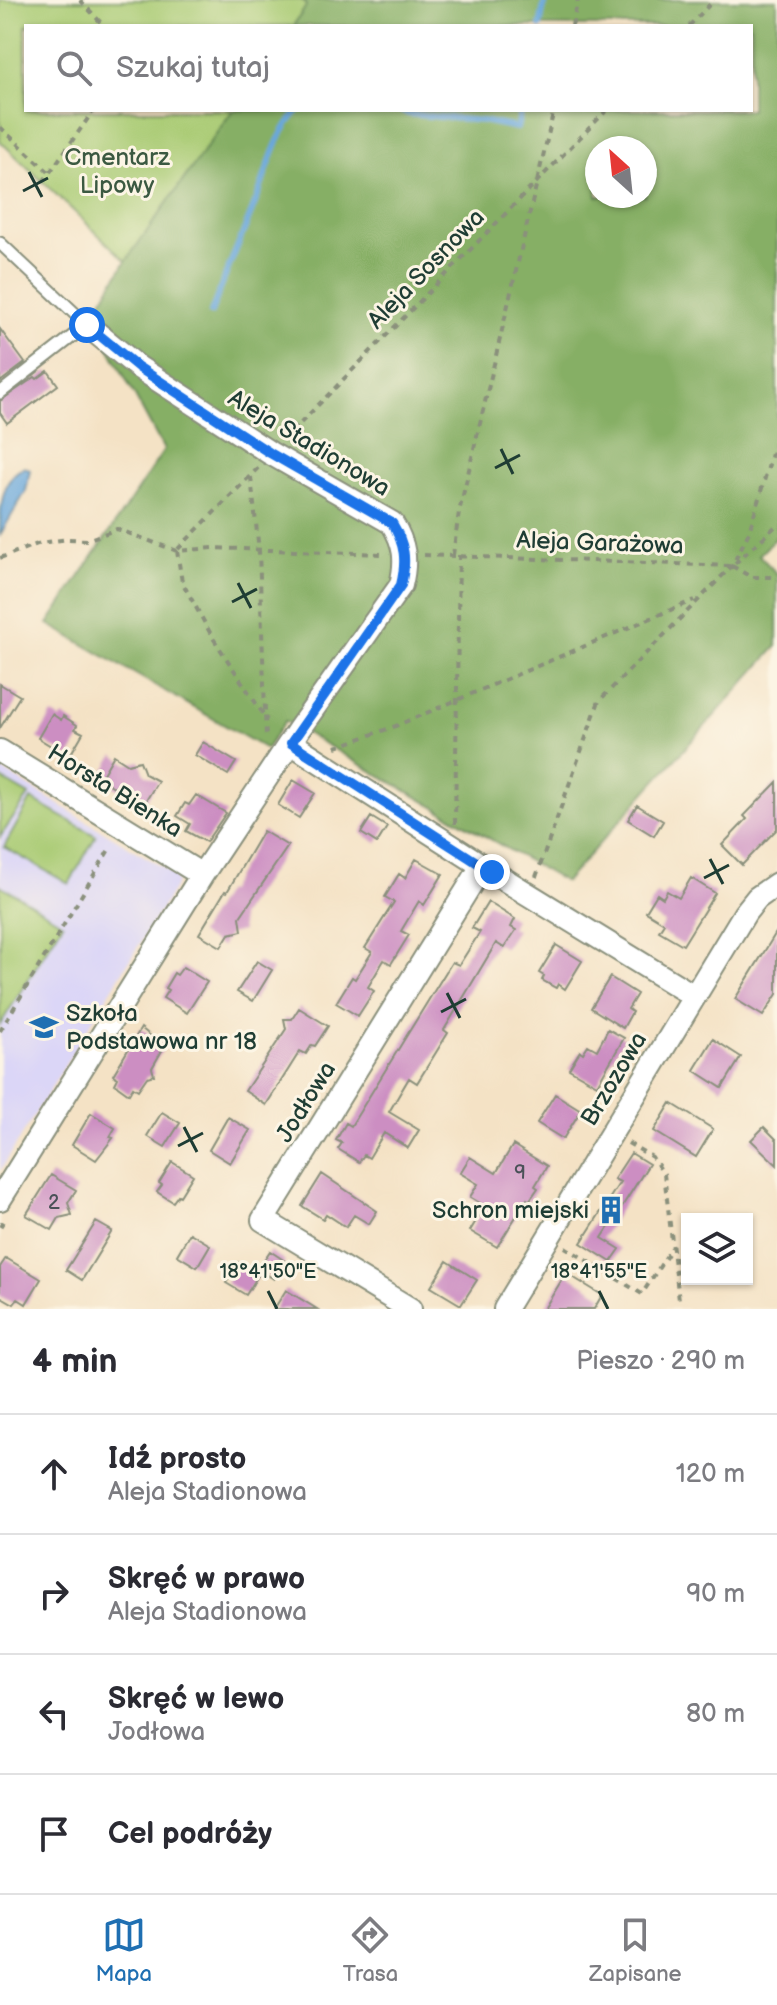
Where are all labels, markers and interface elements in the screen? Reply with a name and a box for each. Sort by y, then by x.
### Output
search box [24,24,753,112]
icon: search [52,46,96,90]
text: Szukaj tutaj [116,50,270,86]
north arrow [585,136,657,208]
park label: Cmentarz Lipowy [64,143,170,200]
street label: Aleja Sosnowa [361,203,491,335]
route start [69,307,105,343]
street label: Aleja Stadionowa [223,383,395,503]
street label: Aleja Garażowa [516,526,684,560]
street label: Horsta Bienka [42,738,188,844]
route end [474,854,510,890]
place label: Szkoła Podstawowa nr 18 [66,999,257,1056]
school or university icon: Szkoła Podstawowa nr 18 [29,1012,59,1042]
street label: Brzozowa [575,1027,653,1131]
street label: Jodłowa [270,1056,342,1148]
house number: 9 [514,1161,526,1185]
house number: 2 [48,1191,60,1215]
building icon: Schron miejski [596,1195,626,1225]
place label: Schron miejski [432,1196,589,1225]
map controls [681,1213,753,1285]
button: layers [681,1213,753,1285]
text: 18°41'50"E [220,1260,316,1284]
text: 18°41'55"E [551,1260,647,1284]
text: 4 min [32,1341,118,1382]
text: Pieszo · 290 m [576,1346,745,1377]
text: Idź prosto [108,1441,246,1477]
icon: ahead [32,1452,76,1496]
text: 120 m [676,1459,745,1490]
text: Aleja Stadionowa [108,1477,307,1508]
text: Skręć w prawo [108,1561,305,1597]
icon: right [32,1572,76,1616]
text: 90 m [686,1579,745,1610]
text: Aleja Stadionowa [108,1597,307,1628]
text: Skręć w lewo [108,1681,284,1717]
icon: left [32,1692,76,1736]
text: 80 m [686,1699,745,1730]
text: Jodłowa [108,1717,205,1748]
icon: arrive [32,1812,76,1856]
text: Cel podróży [108,1816,272,1852]
tab: Mapa [95,1913,152,1988]
tab: Trasa [343,1913,398,1988]
tab: Zapisane [589,1913,682,1988]

